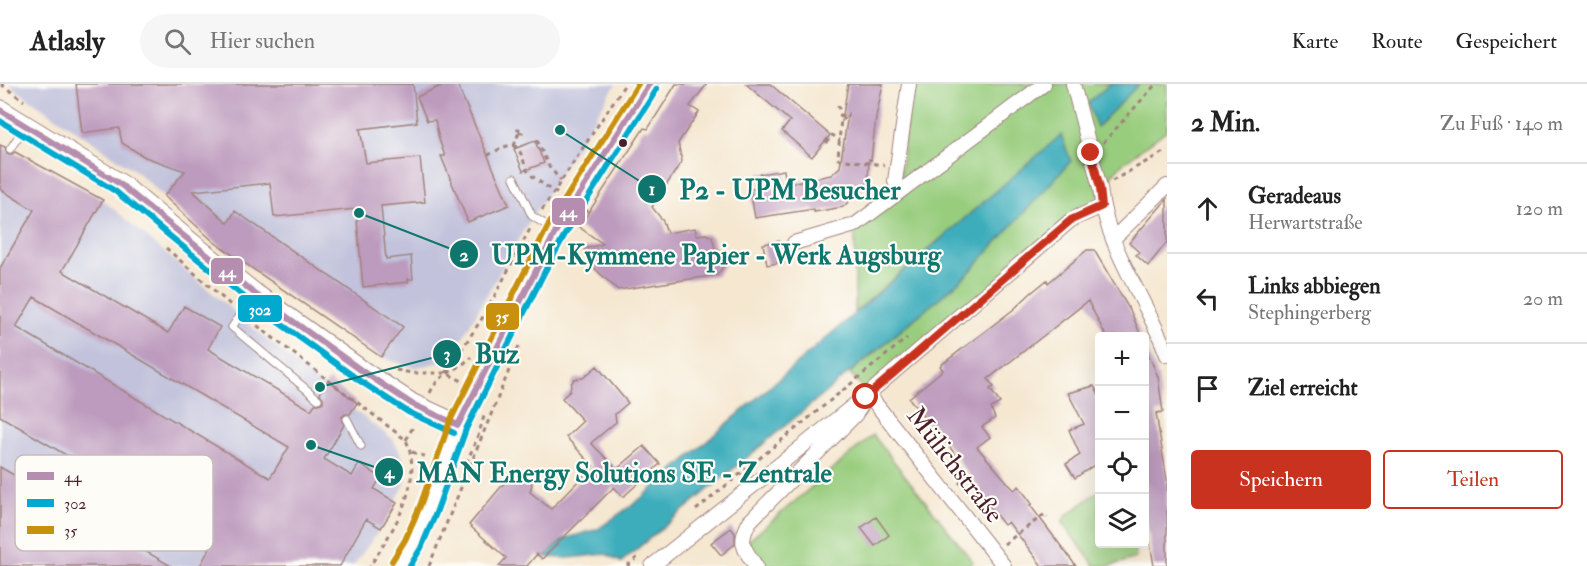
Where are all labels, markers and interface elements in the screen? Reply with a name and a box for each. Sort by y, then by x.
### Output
search box [140,14,560,68]
text: Atlasly [30,24,104,59]
icon: search [161,25,194,58]
text: Hier suchen [209,27,315,55]
text: Karte [1292,28,1338,55]
text: Route [1371,28,1423,55]
text: Gespeichert [1456,28,1557,55]
text: 2 Min. [1191,107,1260,139]
text: Zu Fuß · 140 m [1440,111,1563,136]
unlabelled marker [617,137,629,149]
route end [1077,139,1103,165]
callout: P2 - UPM Besucher [637,167,912,212]
text: P2 - UPM Besucher [680,174,901,207]
text: 1 [649,178,655,201]
text: Geradeaus [1248,182,1341,210]
icon: ahead [1191,192,1224,225]
text: 120 m [1516,196,1563,221]
line badge: 44 [551,197,586,226]
text: 44 [558,202,578,222]
text: Herwartstraße [1248,210,1363,235]
callout: UPM-Kymmene Papier - Werk Augsburg [449,232,952,277]
text: UPM-Kymmene Papier - Werk Augsburg [491,239,942,273]
text: 2 [459,244,469,267]
line badge: 44 [210,257,244,285]
text: 44 [217,262,237,282]
text: Links abbiegen [1248,272,1381,300]
icon: left [1191,282,1224,315]
text: 20 m [1523,286,1563,311]
line badge: 302 [237,294,283,323]
text: 302 [249,300,271,320]
text: Stephingerberg [1248,300,1371,325]
line badge: 35 [485,302,520,331]
text: 35 [495,307,510,327]
callout: Buz [432,331,531,376]
map controls [1095,332,1149,548]
button: + [1095,332,1149,386]
text: Buz [475,338,520,371]
text: 3 [444,343,451,366]
icon: arrive [1191,372,1224,405]
text: Ziel erreicht [1248,374,1358,402]
route start [852,383,878,409]
button: − [1095,386,1149,440]
street label: Mülichstraße [900,401,1010,529]
button: locate [1095,440,1149,494]
callout: MAN Energy Solutions SE - Zentrale [374,450,843,495]
button: Speichern [1191,450,1371,509]
button: Teilen [1383,450,1563,509]
legend [15,455,213,551]
text: MAN Energy Solutions SE - Zentrale [415,457,833,491]
text: 4 [383,461,395,484]
text: 44 [64,467,83,487]
text: 302 [64,494,86,514]
button: layers [1095,494,1149,548]
text: 35 [64,521,77,541]

